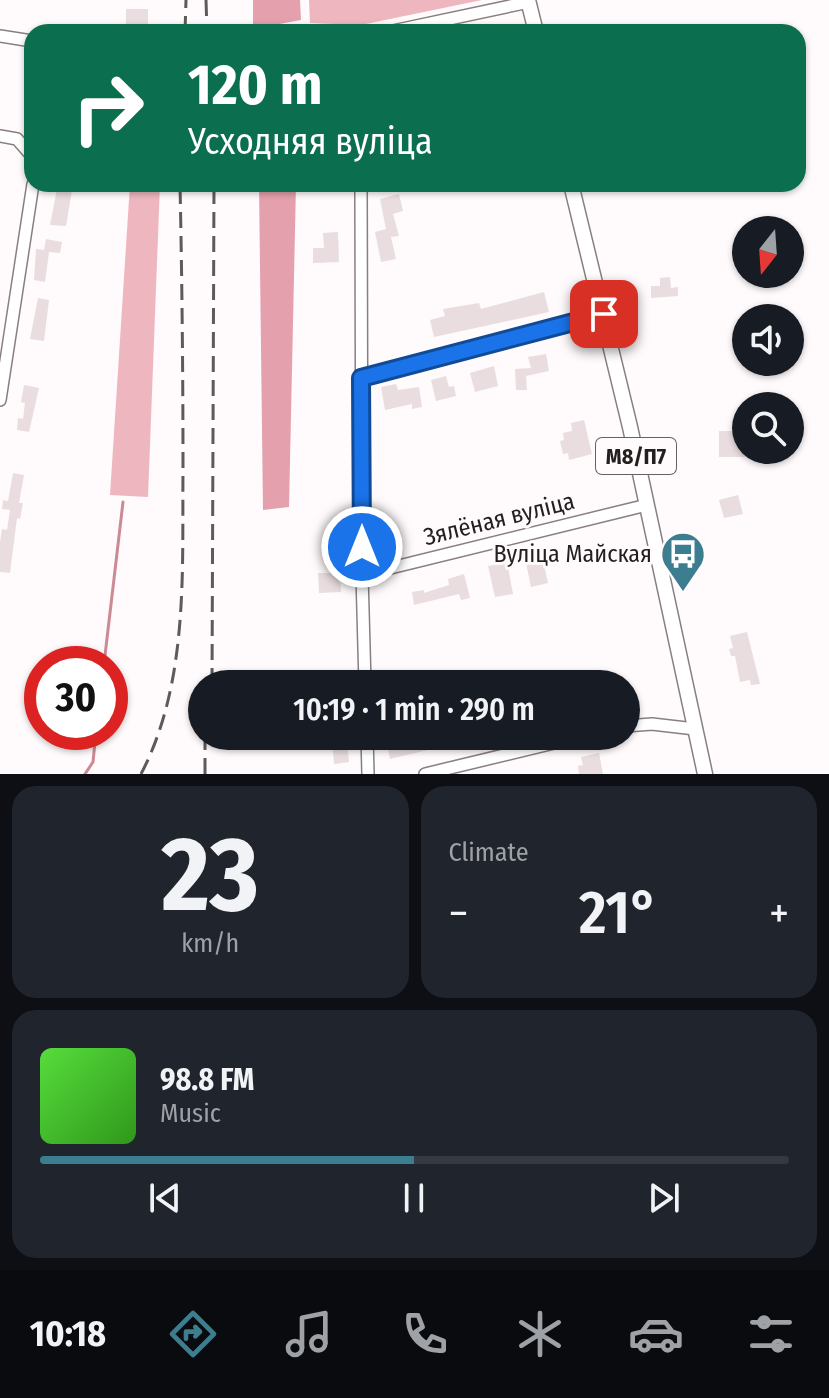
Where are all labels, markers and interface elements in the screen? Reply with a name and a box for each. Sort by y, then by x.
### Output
text: 120 m [188,52,323,119]
icon: right [56,56,160,160]
text: Усходняя вуліца [188,120,433,164]
north arrow [732,216,804,288]
map controls [732,216,804,464]
pin [570,280,638,348]
icon: arrive [582,292,626,336]
button: sound [732,304,804,376]
button: search [732,392,804,464]
road number: М8/П7 [596,438,676,474]
street label: Зялёная вуліца [421,487,577,551]
position arrow [320,505,404,589]
bus stop icon: Вуліца Майская [659,530,707,593]
place label: Вуліца Майская [493,540,652,568]
speed limit sign: 30 [24,646,128,750]
text: 10:19 · 1 min · 290 m [293,692,535,728]
text: 23 [162,813,259,938]
text: Climate [449,837,529,868]
text: 21° [579,877,658,949]
text: − [449,887,468,940]
text: + [769,887,789,940]
text: km/h [181,928,239,959]
text: 98.8 FM [160,1062,254,1098]
text: Music [160,1098,221,1129]
icon: previous [143,1176,187,1220]
icon: pause [392,1176,436,1220]
icon: next [642,1176,686,1220]
icon: directions [165,1306,221,1362]
icon: music [281,1306,337,1362]
icon: phone [397,1306,453,1362]
icon: climate [512,1306,568,1362]
icon: car [628,1306,684,1362]
icon: filters [743,1306,799,1362]
text: 10:18 [30,1312,106,1356]

